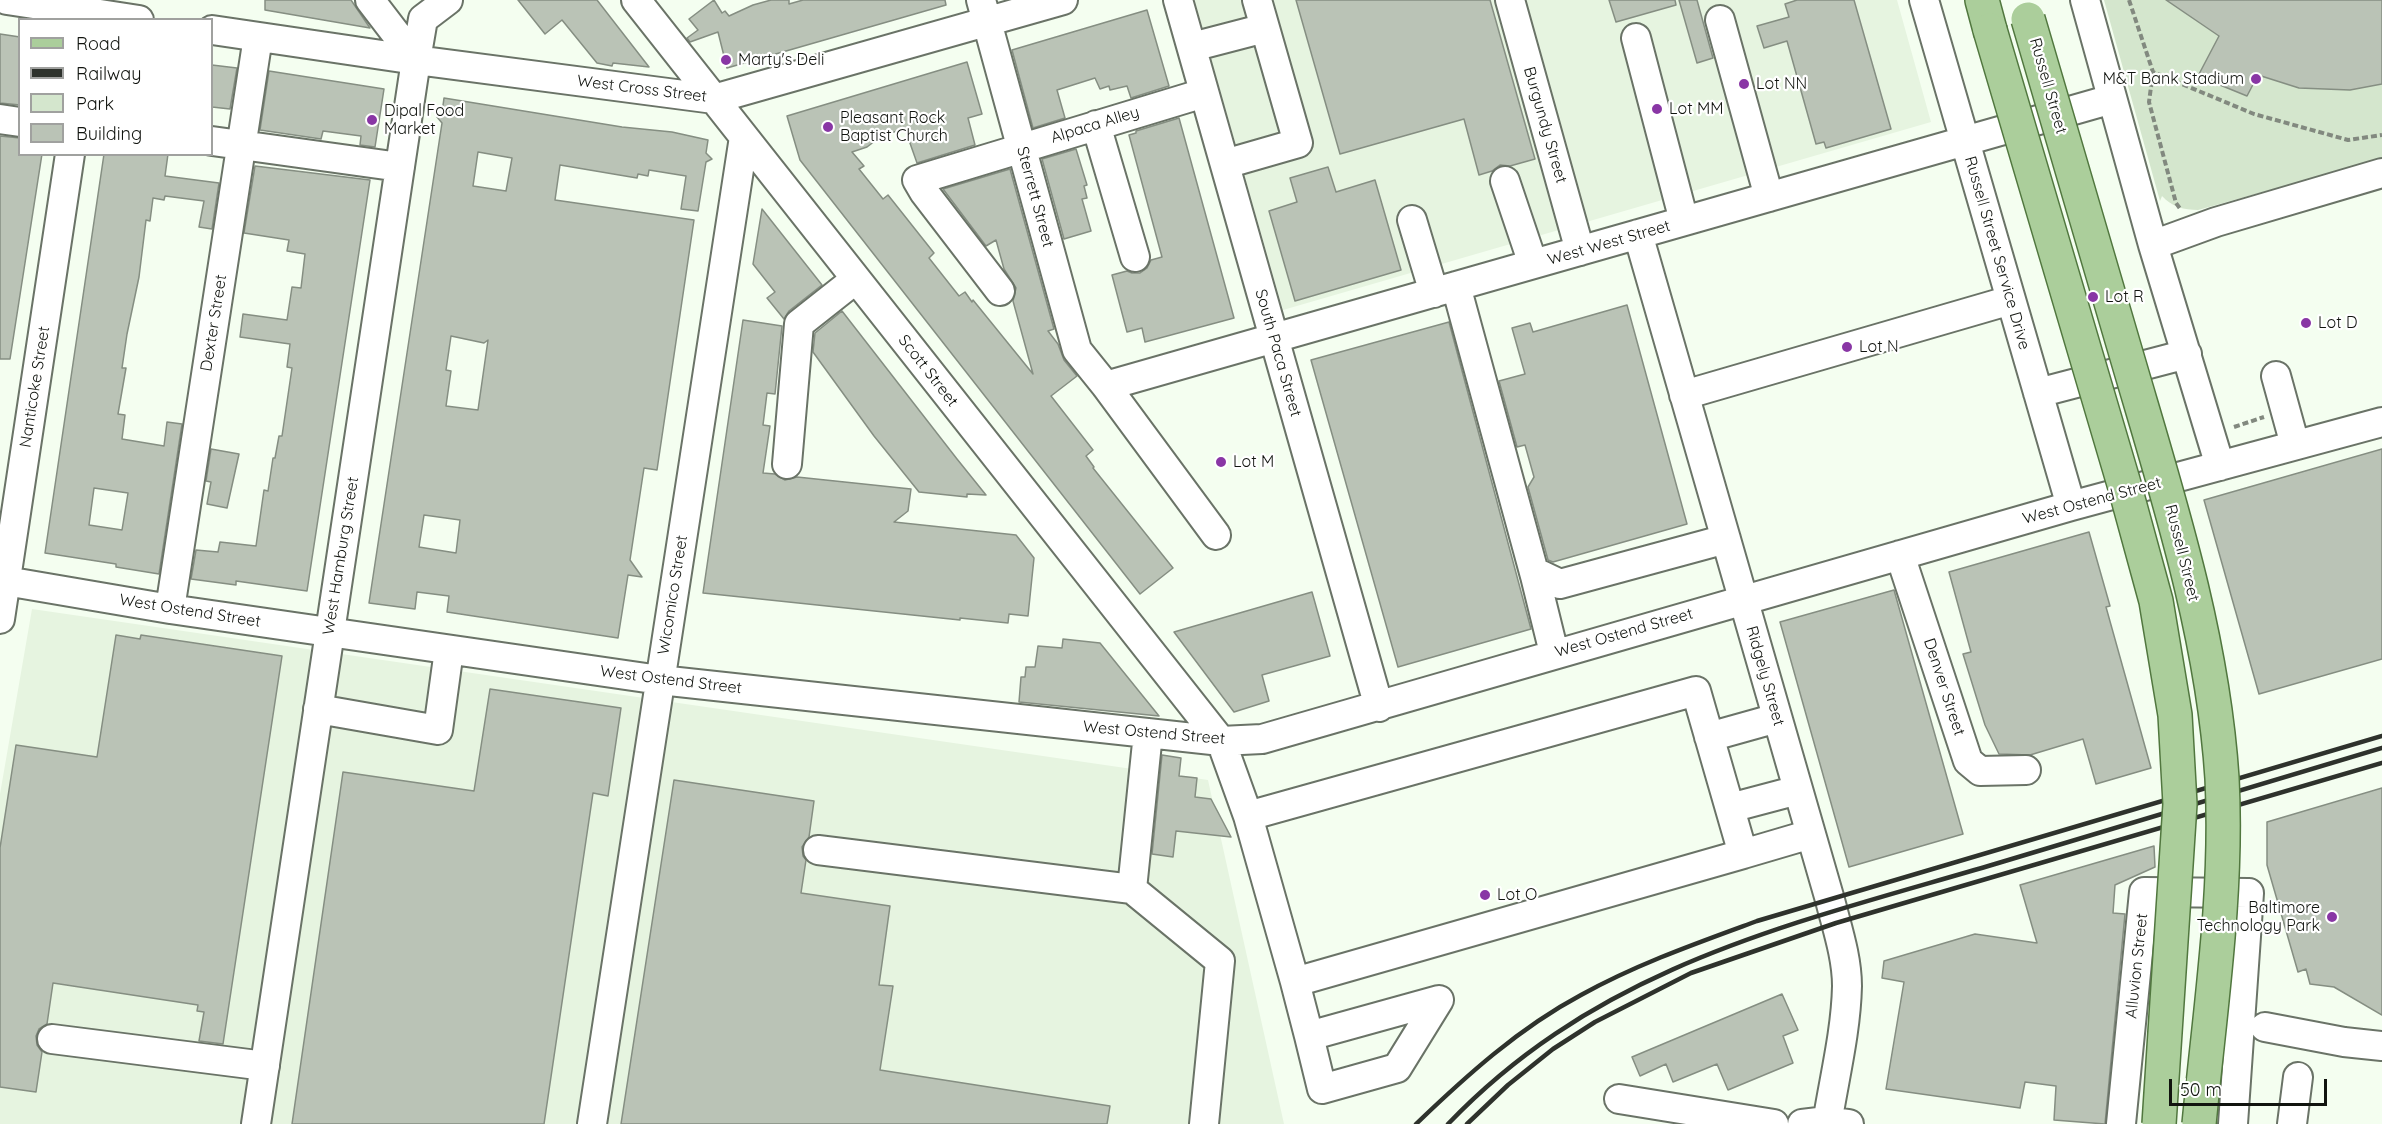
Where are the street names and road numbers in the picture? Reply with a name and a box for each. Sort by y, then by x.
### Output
street label: Russell Street [2025,36,2071,136]
street label: Burgundy Street [1519,64,1571,186]
street label: West Cross Street [576,72,708,106]
street label: Alpaca Alley [1049,102,1141,148]
street label: Sterrett Street [1012,145,1058,249]
street label: Russell Street Service Drive [1960,154,2034,352]
street label: West West Street [1545,216,1673,270]
street label: Dexter Street [197,273,231,373]
street label: South Paca Street [1251,287,1305,419]
street label: Nanticoke Street [16,325,54,449]
street label: Scott Street [894,331,962,411]
street label: West Ostend Street [2021,473,2163,529]
street label: West Hamburg Street [319,475,363,637]
street label: Russell Street [2161,503,2203,603]
street label: Wicomico Street [654,534,692,656]
street label: West Ostend Street [118,590,262,632]
street label: West Ostend Street [1553,604,1695,662]
street label: Ridgely Street [1742,624,1788,728]
street label: Denver Street [1919,636,1969,738]
street label: West Ostend Street [599,662,743,698]
street label: West Ostend Street [1082,717,1226,749]
street label: Alluvion Street [2122,912,2152,1020]

